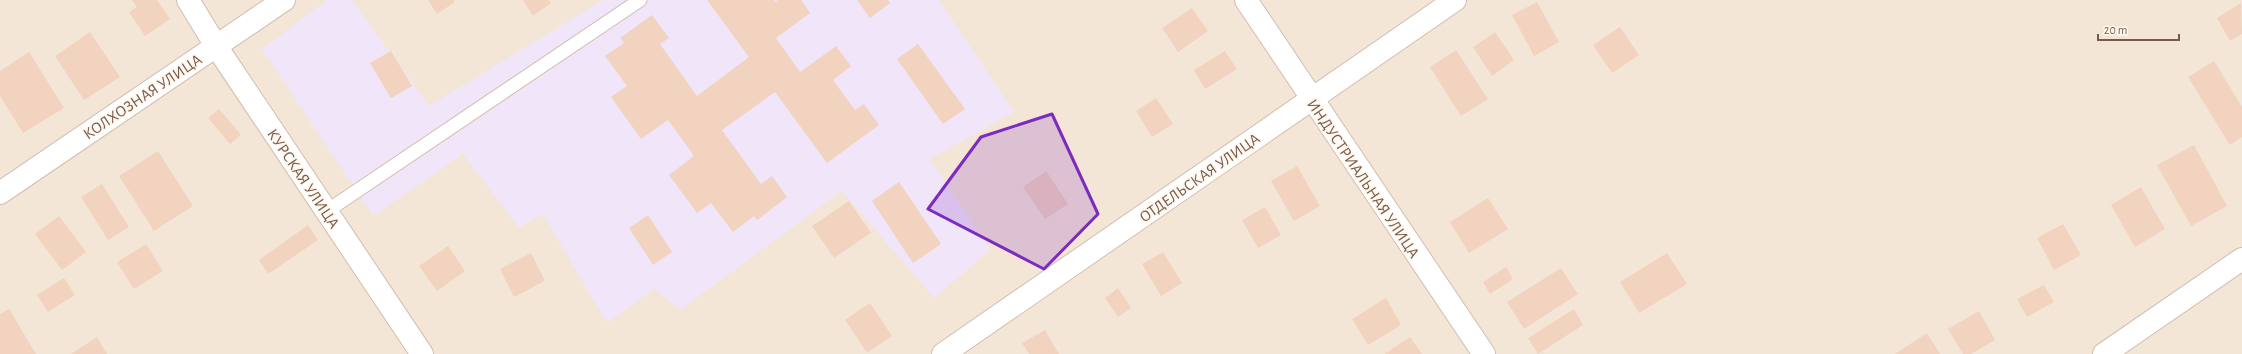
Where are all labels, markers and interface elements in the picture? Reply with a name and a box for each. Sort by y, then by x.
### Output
scale bar [2098,16,2179,42]
text: 20 m [2104,24,2127,36]
street label: КОЛХОЗНАЯ УЛИЦА [80,51,205,142]
street label: ИНДУСТРИАЛЬНАЯ УЛИЦА [1304,96,1423,261]
street label: КУРСКАЯ УЛИЦА [264,126,343,232]
street label: ОТДЕЛЬСКАЯ УЛИЦА [1136,130,1263,225]

